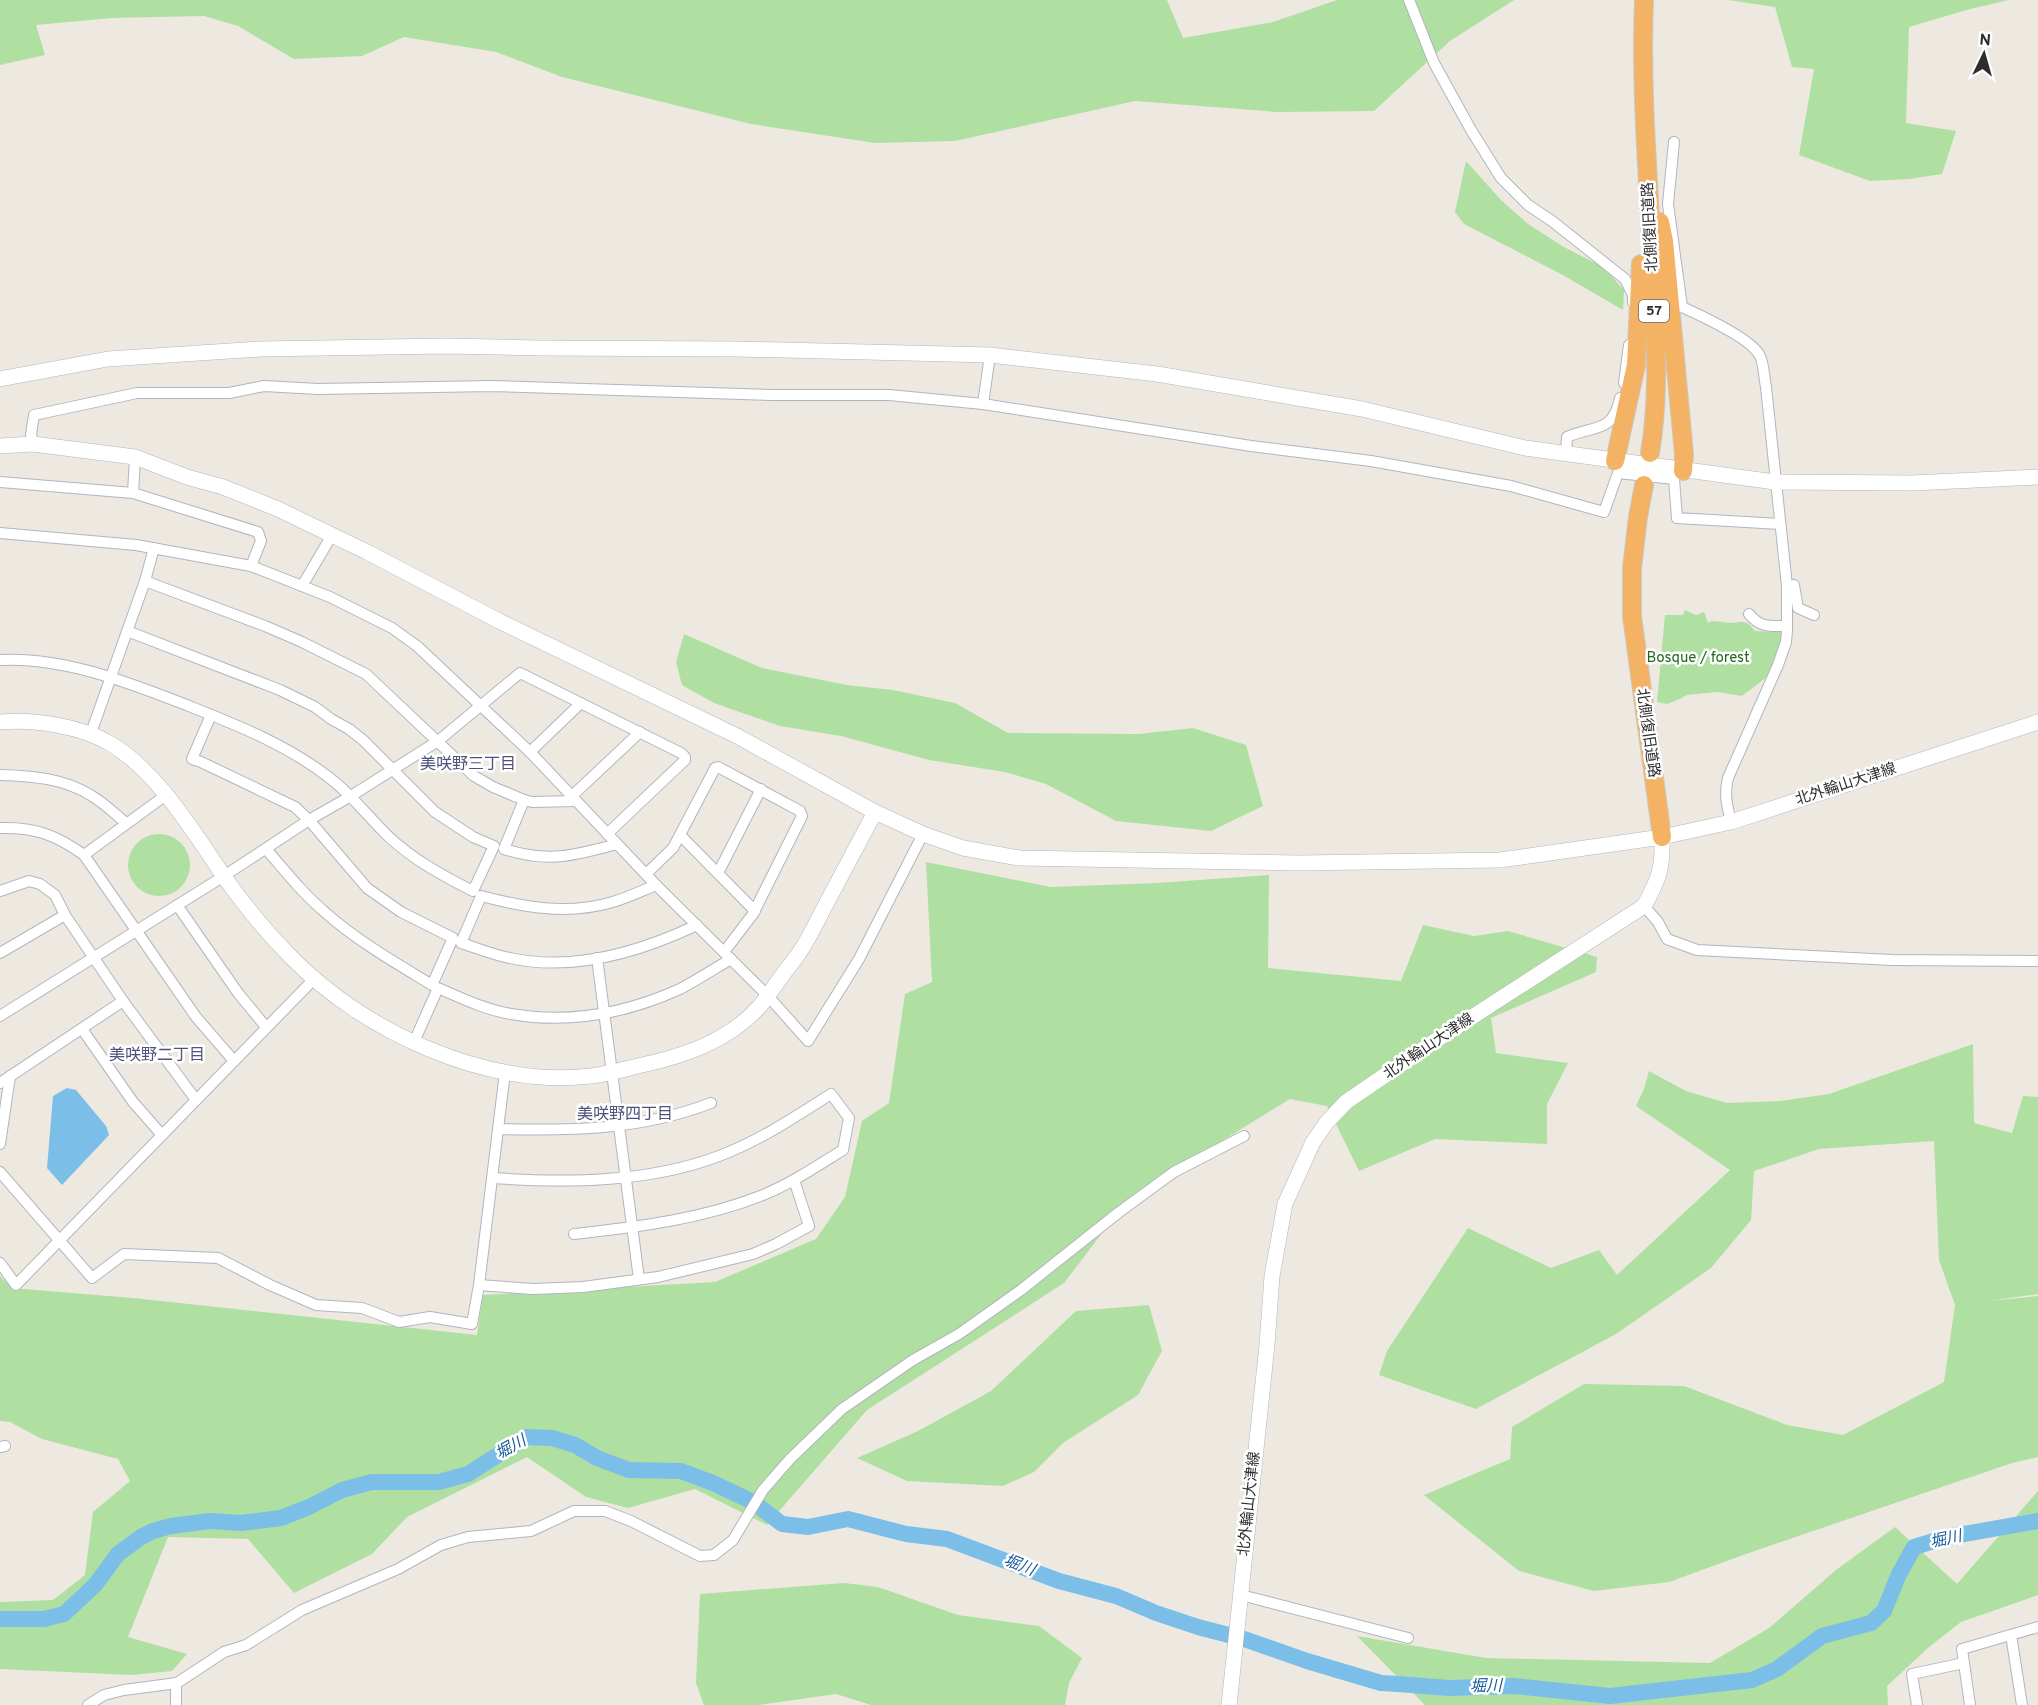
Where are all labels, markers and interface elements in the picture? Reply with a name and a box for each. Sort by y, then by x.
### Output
north arrow [1954,24,2014,84]
text: N [1979,31,1992,52]
street label: 北側復旧道路 [1638,182,1663,272]
road number: 57 [1639,300,1669,322]
park label: Bosque / forest [1646,649,1750,668]
street label: 北側復旧道路 [1631,687,1664,779]
district label: 美咲野三丁目 [420,755,516,775]
street label: 北外輪山大津線 [1793,759,1899,810]
street label: 北外輪山大津線 [1380,1009,1478,1084]
district label: 美咲野二丁目 [109,1046,205,1066]
district label: 美咲野四丁目 [577,1105,673,1125]
water label: 堀川 [492,1431,532,1465]
street label: 北外輪山大津線 [1234,1451,1265,1557]
water label: 堀川 [1928,1526,1966,1553]
water label: 堀川 [1000,1551,1039,1582]
water label: 堀川 [1470,1677,1504,1697]

